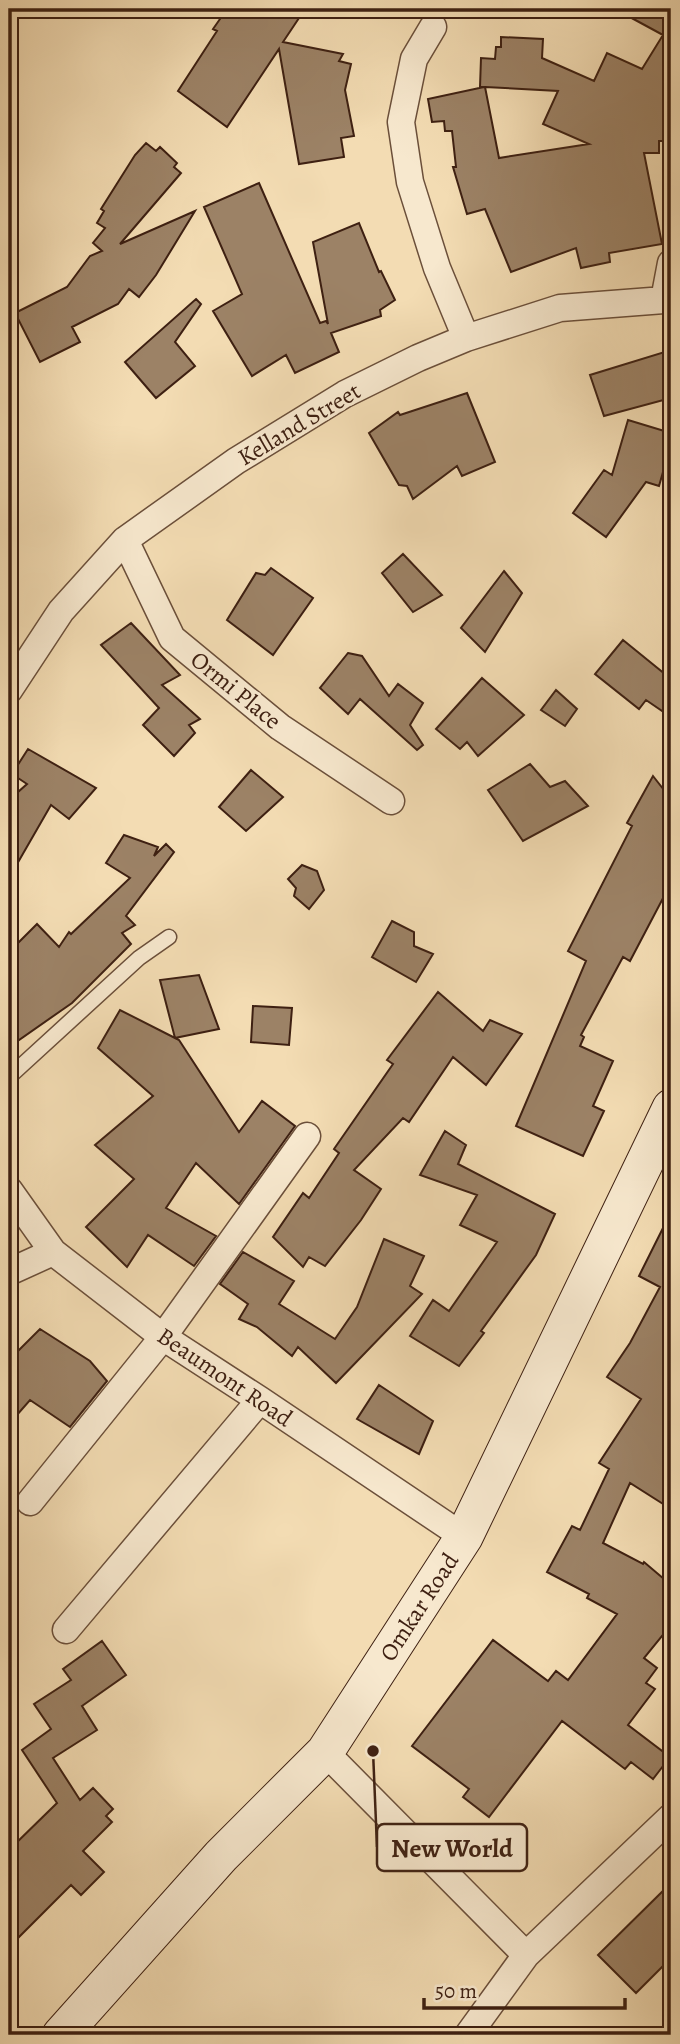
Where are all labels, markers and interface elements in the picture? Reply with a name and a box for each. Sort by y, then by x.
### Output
street label: Kelland Street [232,375,366,473]
street label: Ormi Place [184,644,288,736]
street label: Beaumont Road [151,1320,299,1434]
street label: Omkar Road [372,1547,466,1667]
callout: New World [377,1824,527,1871]
text: New World [391,1831,514,1866]
scale bar [424,1967,626,2011]
text: 50 m [435,1977,477,2005]

